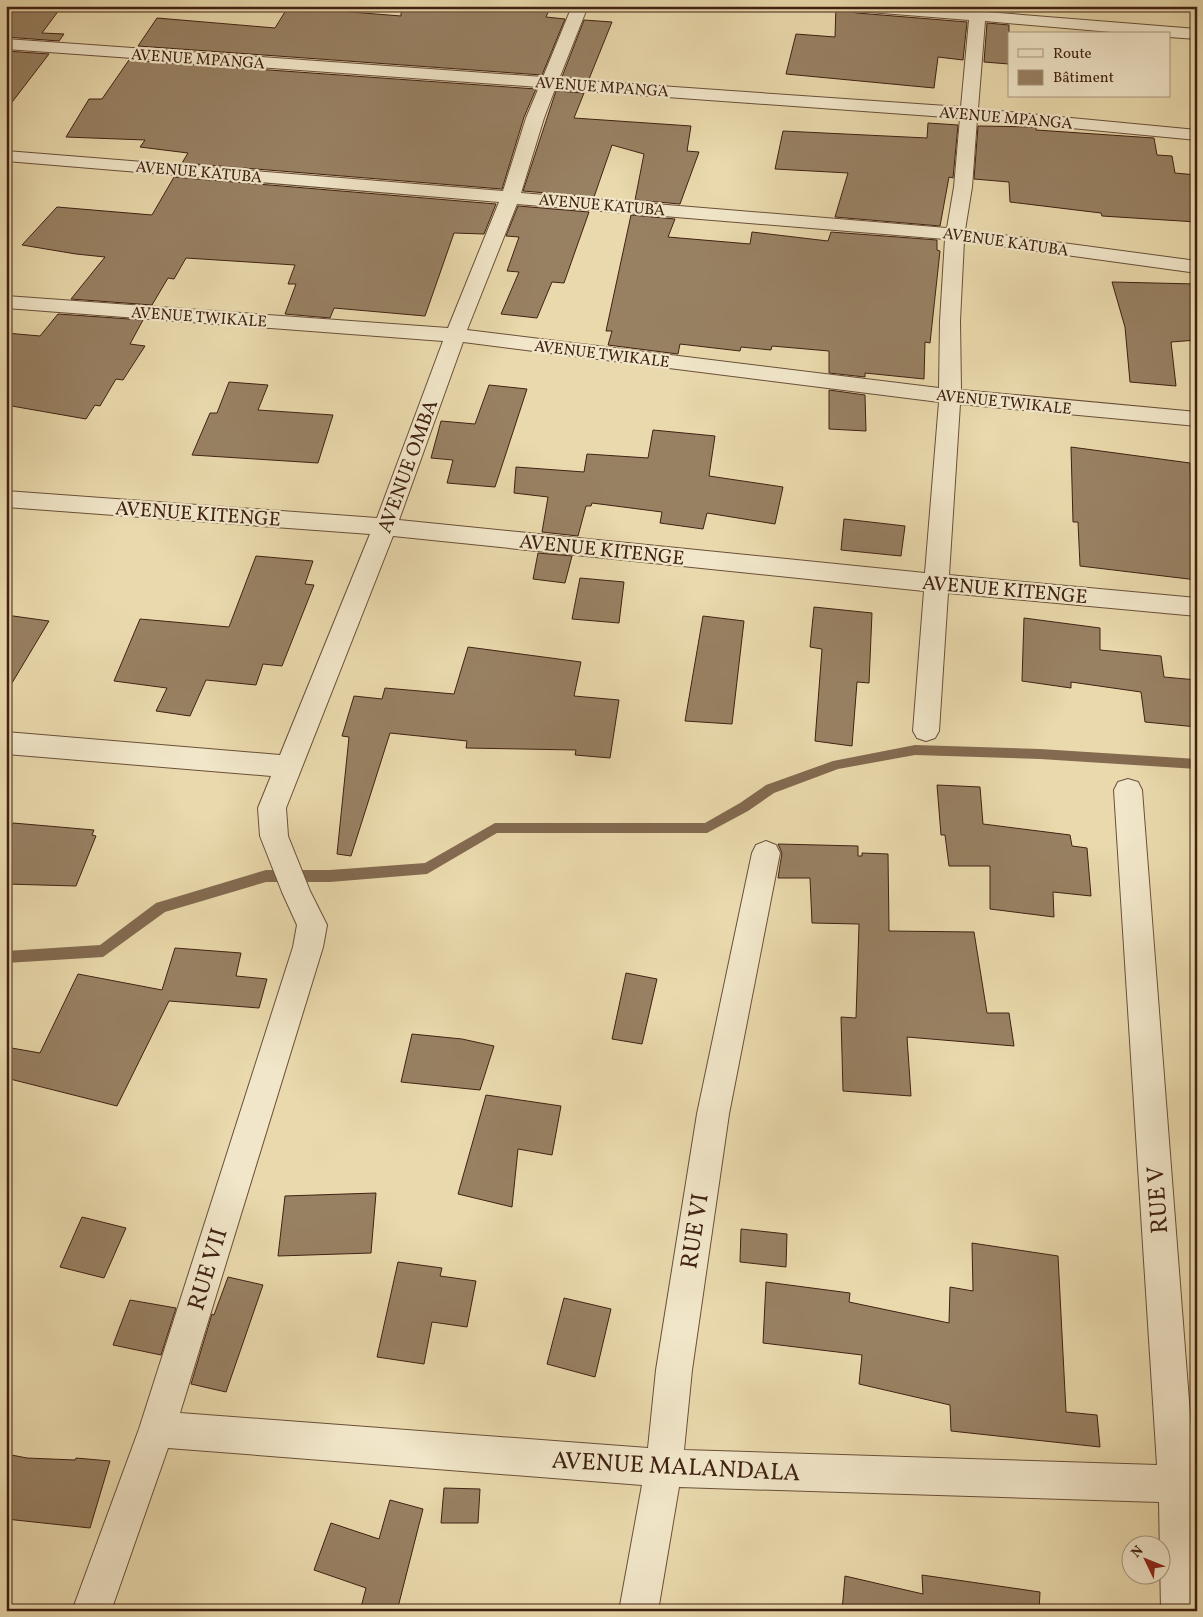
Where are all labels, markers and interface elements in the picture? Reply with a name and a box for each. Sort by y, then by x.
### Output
legend [1008,32,1170,98]
street label: AVENUE MPANGA [130,44,265,76]
text: Route [1053,44,1092,65]
text: Bâtiment [1053,68,1114,89]
street label: AVENUE MPANGA [534,72,669,104]
street label: AVENUE MPANGA [938,102,1074,136]
street label: AVENUE KATUBA [135,157,263,189]
street label: AVENUE KATUBA [538,190,666,222]
street label: AVENUE KATUBA [941,223,1070,263]
street label: AVENUE TWIKALE [130,302,268,334]
street label: AVENUE TWIKALE [533,336,671,374]
street label: AVENUE TWIKALE [935,385,1073,421]
street label: AVENUE OMBA [372,396,446,537]
street label: AVENUE KITENGE [114,495,282,535]
street label: AVENUE KITENGE [518,528,686,574]
street label: AVENUE KITENGE [921,570,1089,612]
street label: RUE V [1140,1165,1178,1235]
street label: RUE VI [673,1191,719,1272]
street label: RUE VII [180,1224,238,1315]
street label: AVENUE MALANDALA [551,1445,801,1491]
north arrow [1120,1534,1170,1584]
text: N [1127,1542,1148,1562]

